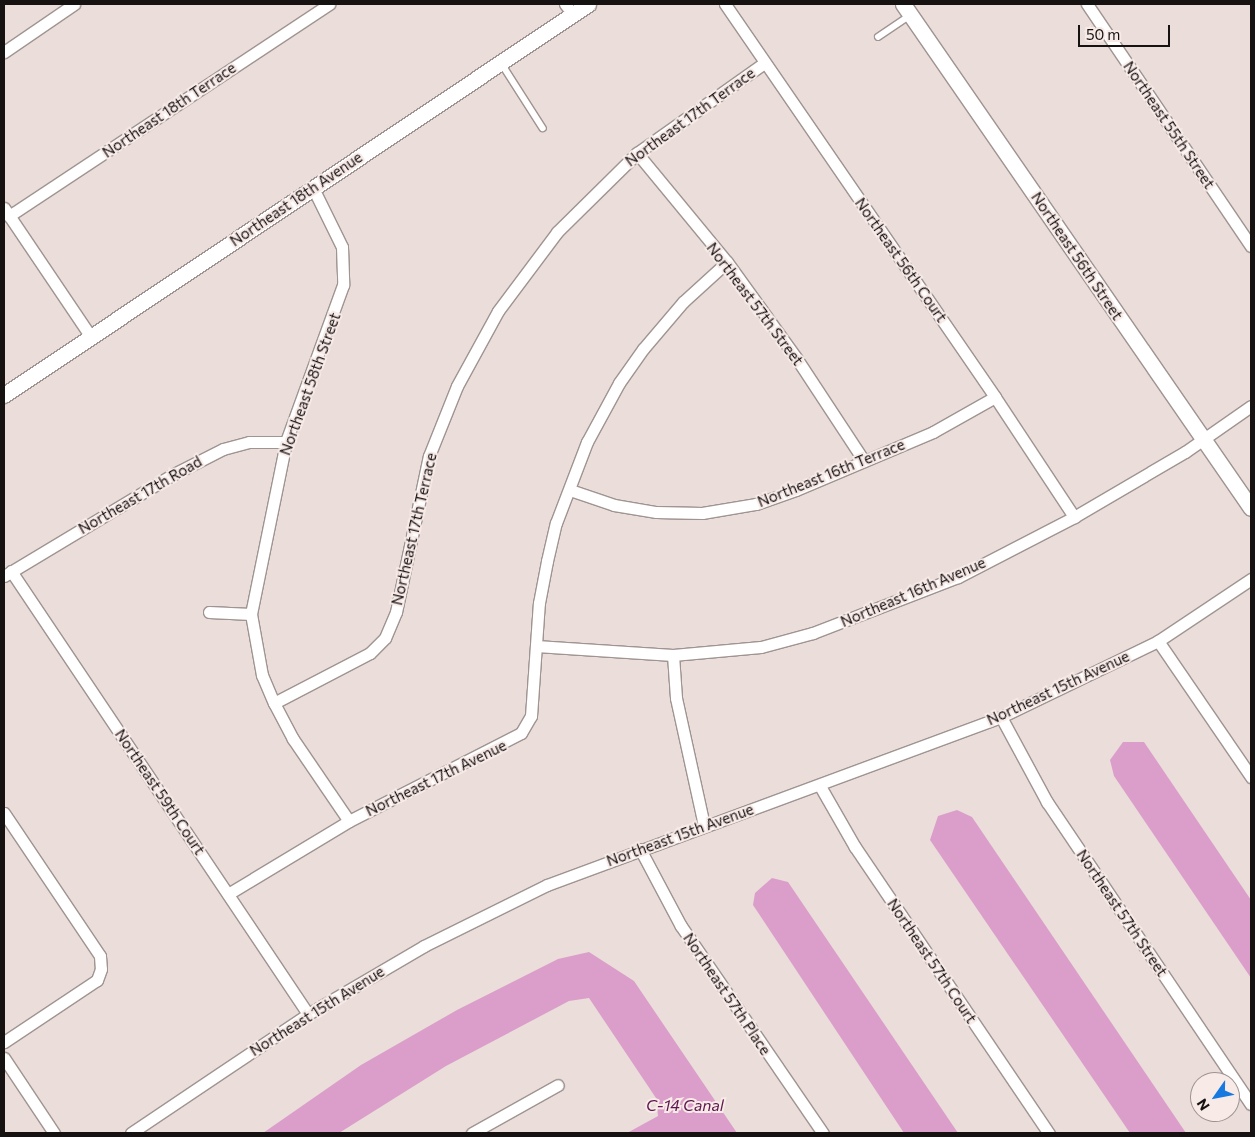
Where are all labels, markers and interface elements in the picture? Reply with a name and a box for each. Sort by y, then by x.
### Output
scale bar [1080,15,1172,47]
text: 50 m [1086,25,1120,43]
street label: Northeast 55th Street [1120,58,1218,192]
street label: Northeast 18th Terrace [99,59,239,161]
street label: Northeast 17th Terrace [622,64,758,170]
street label: Northeast 18th Avenue [226,148,366,250]
street label: Northeast 56th Street [1028,189,1126,323]
street label: Northeast 56th Court [851,194,951,326]
street label: Northeast 57th Street [703,239,807,369]
street label: Northeast 58th Street [276,310,344,458]
street label: Northeast 16th Terrace [755,435,907,511]
street label: Northeast 17th Terrace [388,451,440,607]
street label: Northeast 17th Road [75,452,205,538]
street label: Northeast 16th Avenue [838,553,988,631]
street label: Northeast 15th Avenue [984,647,1132,729]
street label: Northeast 59th Court [111,726,209,858]
street label: Northeast 17th Avenue [363,736,509,820]
street label: Northeast 15th Avenue [604,800,756,870]
street label: Northeast 57th Street [1073,846,1171,980]
street label: Northeast 57th Court [884,895,980,1027]
street label: Northeast 57th Place [680,930,774,1058]
street label: Northeast 15th Avenue [246,962,388,1060]
north arrow [1190,1072,1240,1122]
water label: C-14 Canal [646,1095,724,1115]
text: N [1193,1096,1213,1114]

